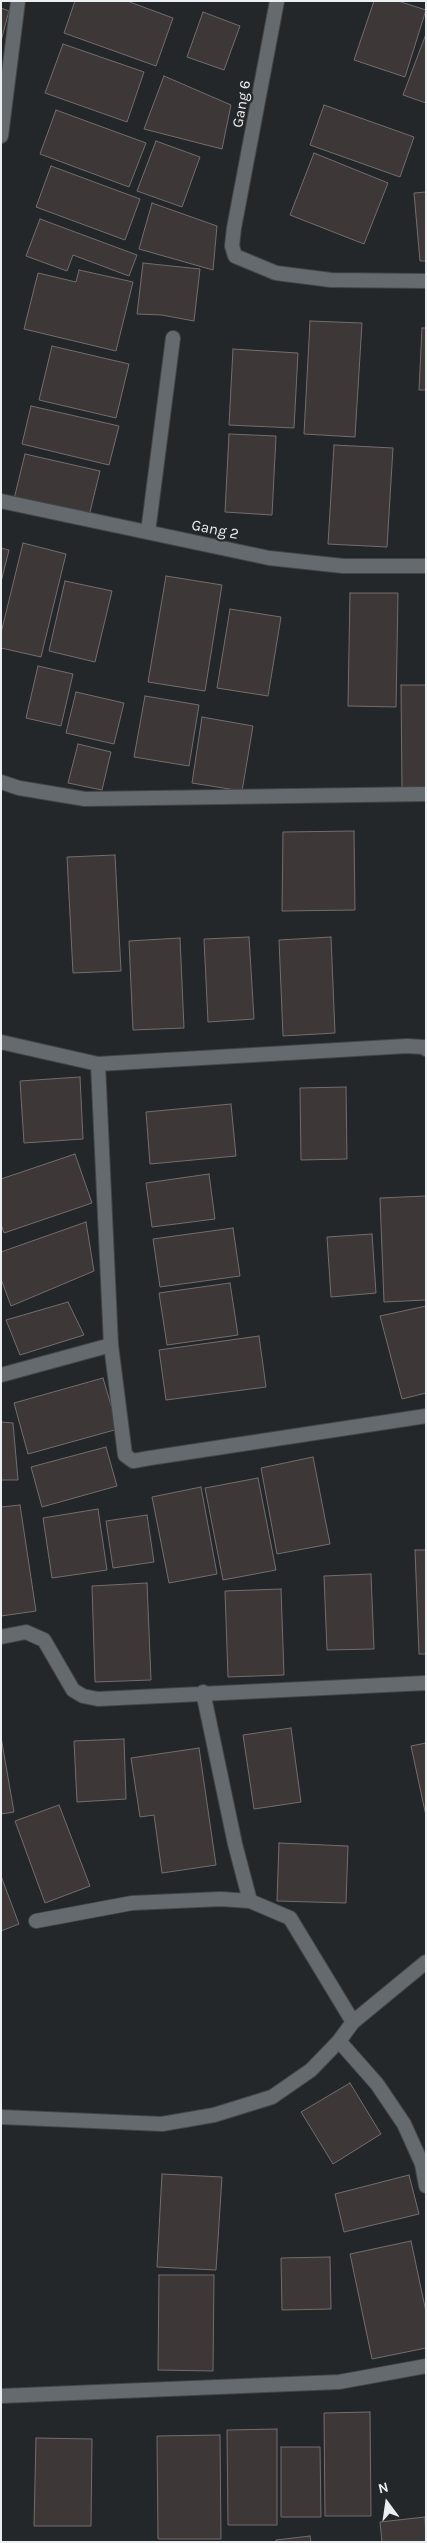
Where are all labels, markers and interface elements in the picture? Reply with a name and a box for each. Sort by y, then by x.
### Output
street label: Gang 6 [229,79,255,129]
street label: Gang 2 [190,516,240,544]
north arrow [362,2478,412,2528]
text: N [376,2478,390,2497]

